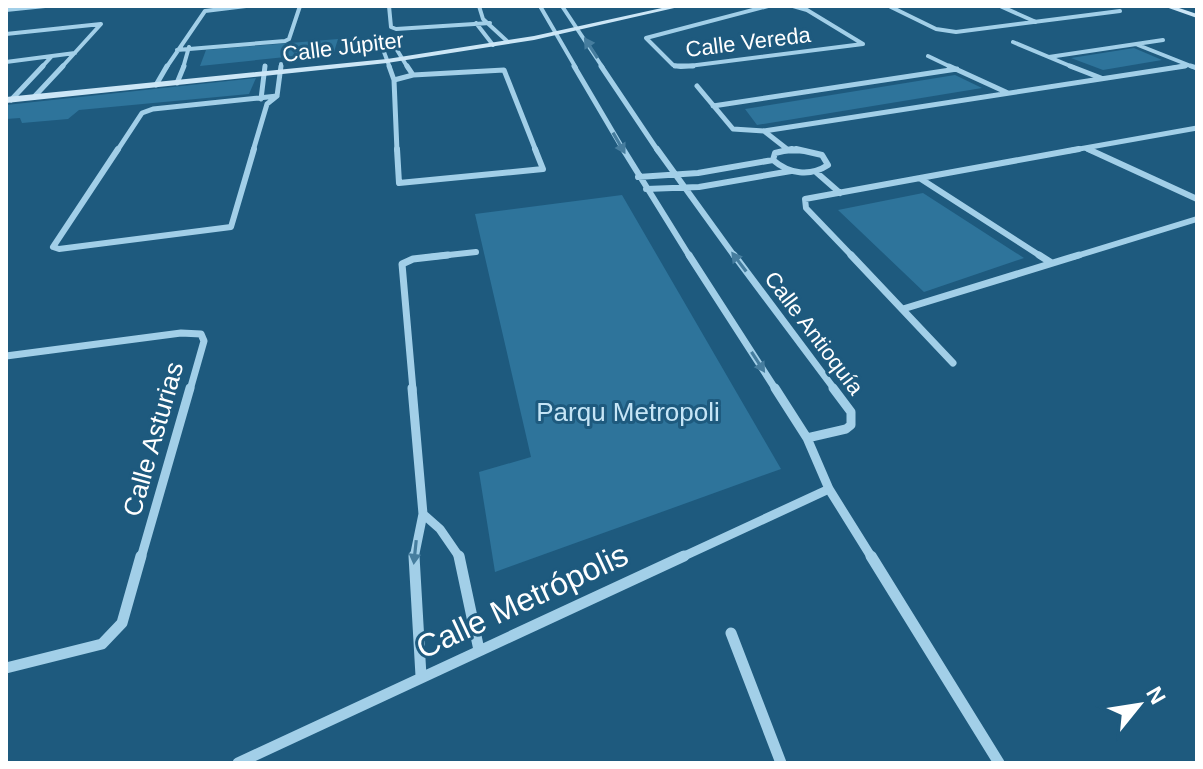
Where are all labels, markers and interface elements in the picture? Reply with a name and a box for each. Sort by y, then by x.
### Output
street label: Calle Vereda [684,22,813,62]
street label: Calle Júpiter [281,27,405,67]
one-way arrow [584,38,599,59]
one-way arrow [612,132,626,154]
one-way arrow [731,251,747,273]
street label: Calle Antioquía [759,266,869,400]
one-way arrow [750,351,765,373]
street label: Calle Asturias [117,358,189,520]
park label: Parqu Metropoli [536,397,720,427]
street label: Calle Metrópolis [410,536,634,666]
one-way arrow [409,539,422,564]
north arrow [1099,665,1179,745]
text: N [1141,682,1171,708]

